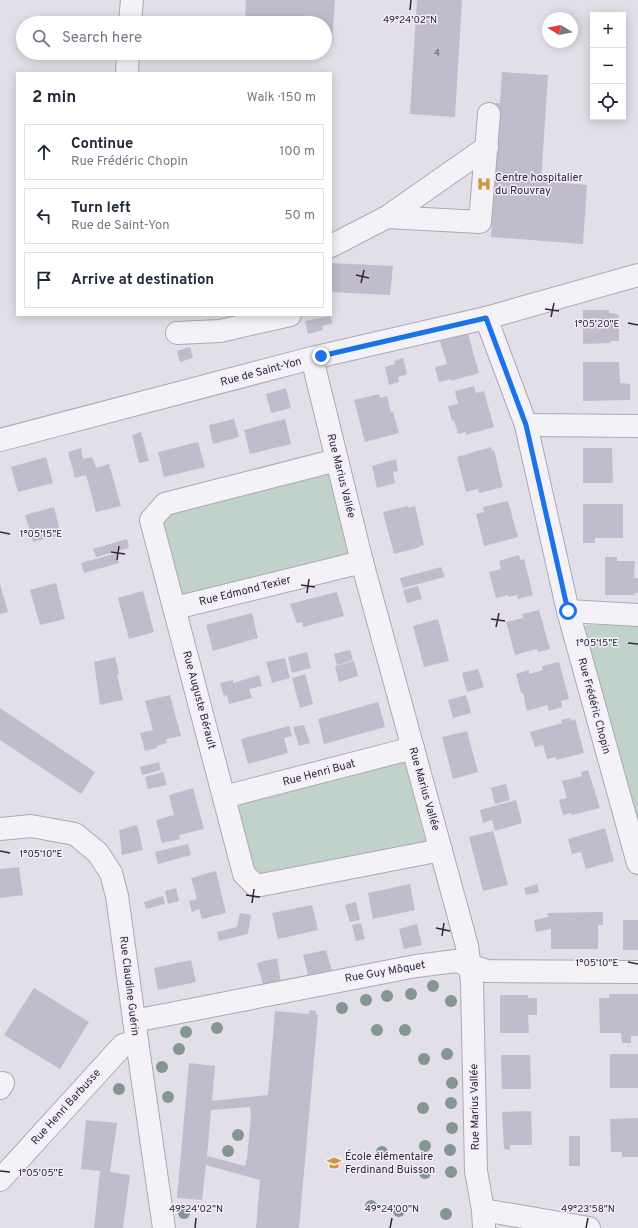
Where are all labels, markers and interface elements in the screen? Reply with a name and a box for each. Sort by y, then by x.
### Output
north arrow [542,12,578,48]
map controls [590,12,626,120]
button: + [590,12,626,48]
text: 49°24'02"N [383,14,437,27]
search box [16,16,332,60]
icon: search [30,27,52,49]
text: Search here [62,29,142,48]
house number: 4 [434,48,440,59]
button: − [590,48,626,84]
button: locate [590,84,626,120]
text: 2 min [32,87,76,109]
text: Walk · 150 m [247,90,316,106]
text: Continue [71,135,133,154]
icon: ahead [33,141,55,163]
text: 100 m [279,144,315,160]
text: Rue Frédéric Chopin [71,154,188,170]
place label: Centre hospitalier du Rouvray [495,171,584,198]
hospital icon: Centre hospitalier du Rouvray [476,176,492,192]
text: Turn left [71,199,131,218]
icon: left [33,205,55,227]
text: 50 m [285,208,315,224]
text: Rue de Saint-Yon [71,218,170,234]
icon: arrive [33,269,55,291]
text: Arrive at destination [71,271,214,290]
text: 1°05'20"E [574,318,620,331]
route end [312,347,330,365]
street label: Rue de Saint-Yon [219,354,303,390]
street label: Rue Marius Vallée [324,432,358,520]
text: 1°05'15"E [20,528,62,541]
street label: Rue Edmond Texier [198,573,293,609]
route start [559,602,577,620]
text: 1°05'15"E [576,637,618,650]
street label: Rue Auguste Bérault [179,649,219,751]
street label: Rue Frédéric Chopin [574,656,614,756]
street label: Rue Marius Vallée [405,745,443,833]
street label: Rue Henri Buat [281,757,357,789]
text: 1°05'10"E [20,848,62,861]
street label: Rue Claudine Guérin [116,935,142,1037]
text: 1°05'10"E [576,957,618,970]
street label: Rue Guy Môquet [344,958,426,986]
street label: Rue Marius Vallée [467,1064,483,1150]
street label: Rue Henri Barbusse [28,1066,104,1148]
place label: École élémentaire Ferdinand Buisson [345,1149,435,1177]
school or university icon: École élémentaire Ferdinand Buisson [326,1155,342,1171]
text: 1°05'05"E [18,1167,64,1180]
text: 49°24'02"N [169,1203,223,1216]
text: 49°24'00"N [365,1203,419,1216]
text: 49°23'58"N [561,1203,615,1216]

